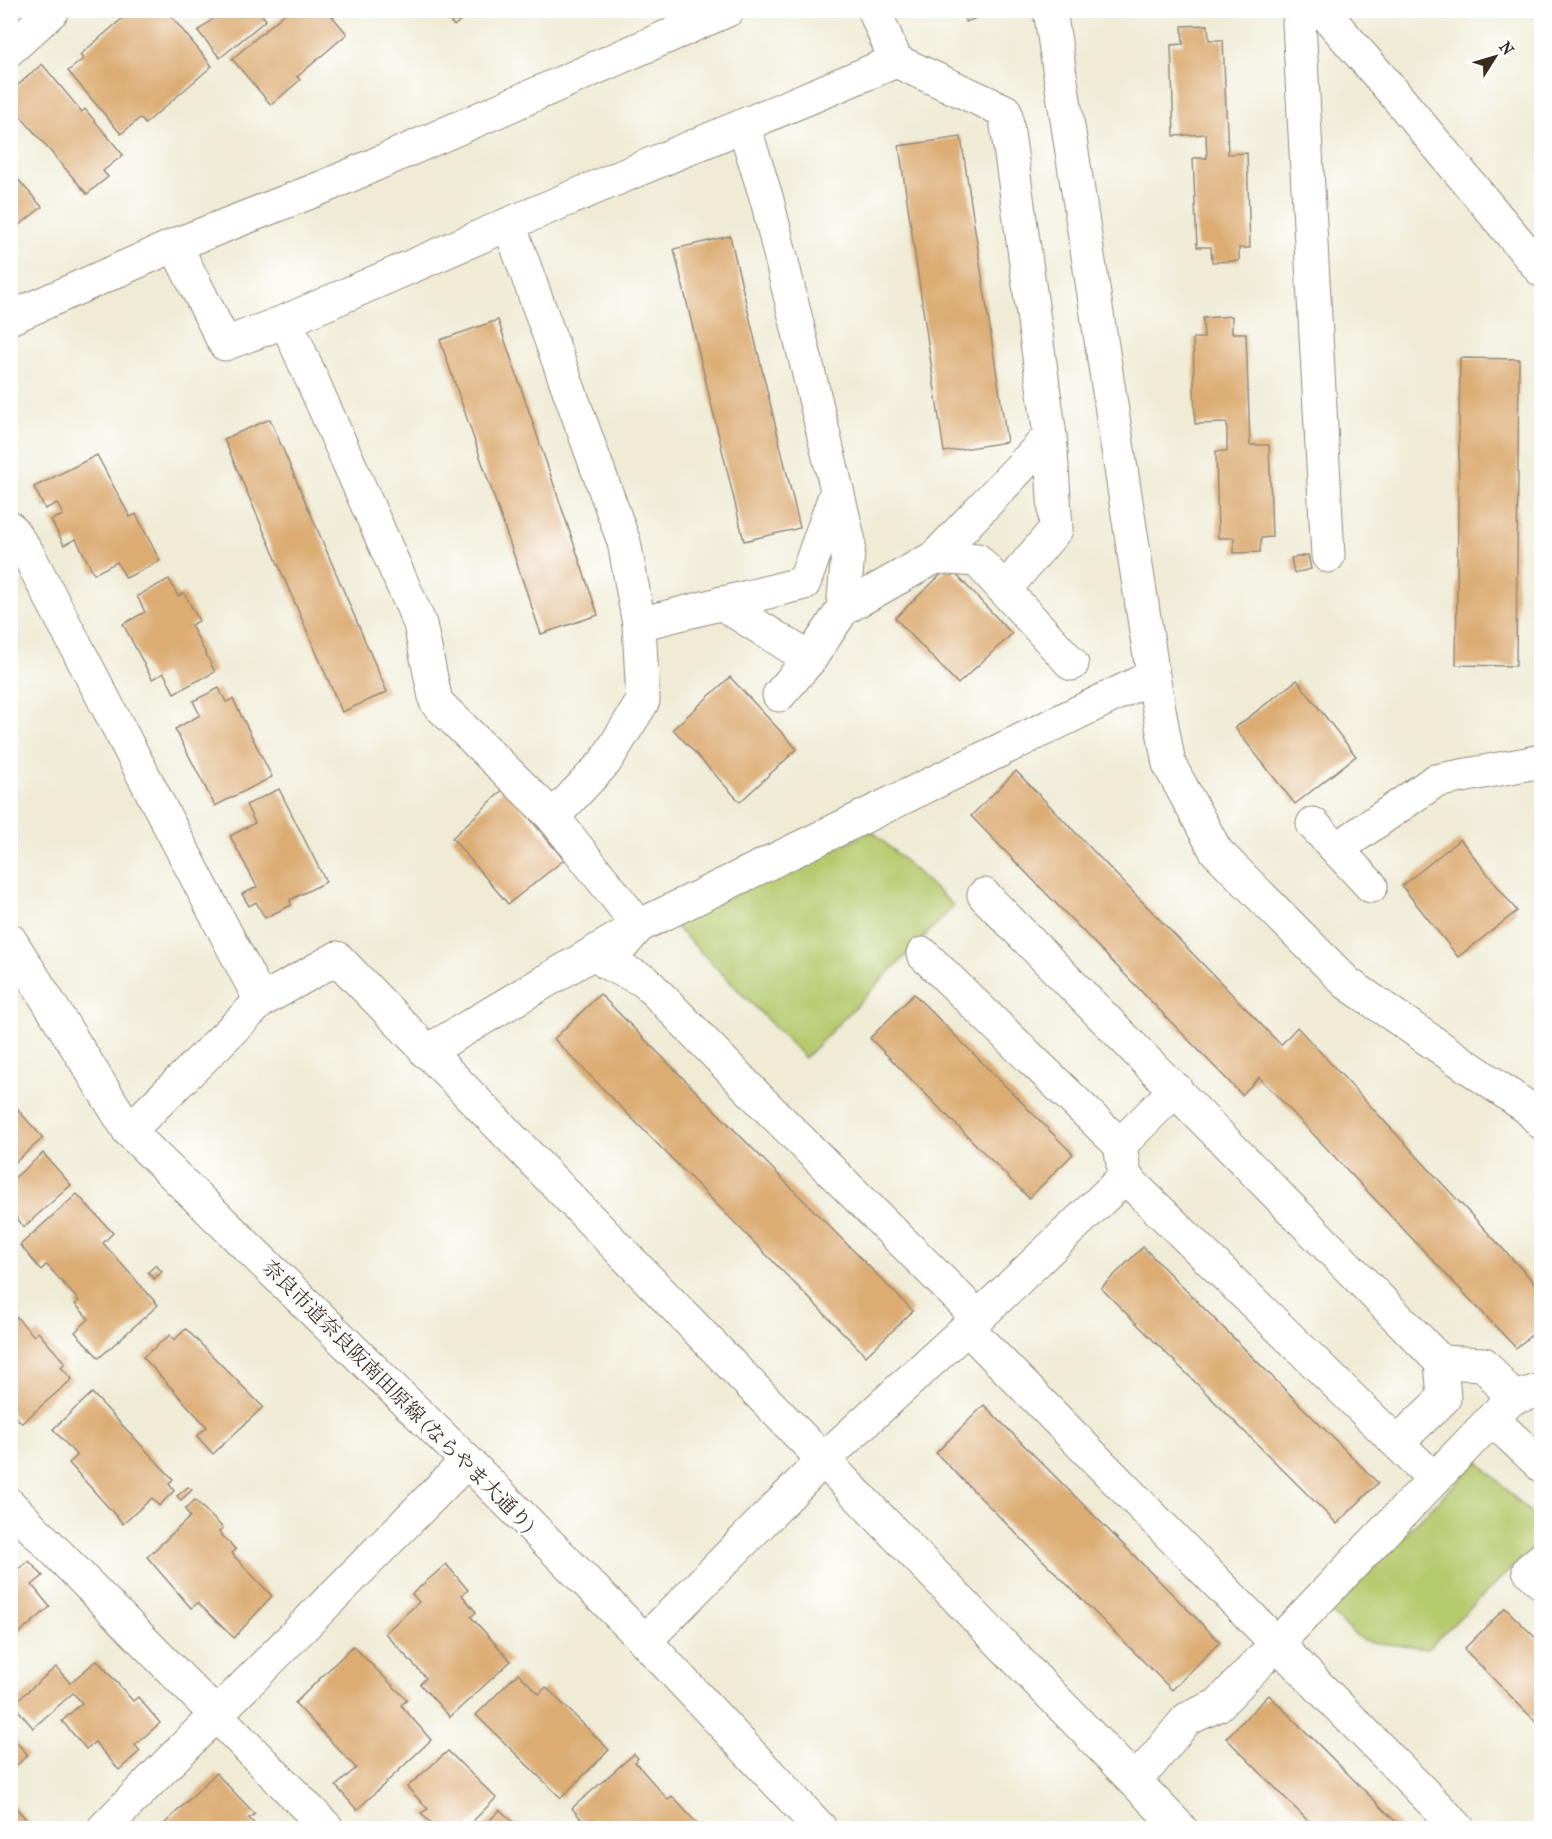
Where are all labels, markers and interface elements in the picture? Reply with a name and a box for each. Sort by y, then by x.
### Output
north arrow [1465,27,1525,87]
text: N [1495,38,1518,60]
street label: 奈良市道奈良阪南田原線 (ならやま大通り) [258,1255,540,1537]

